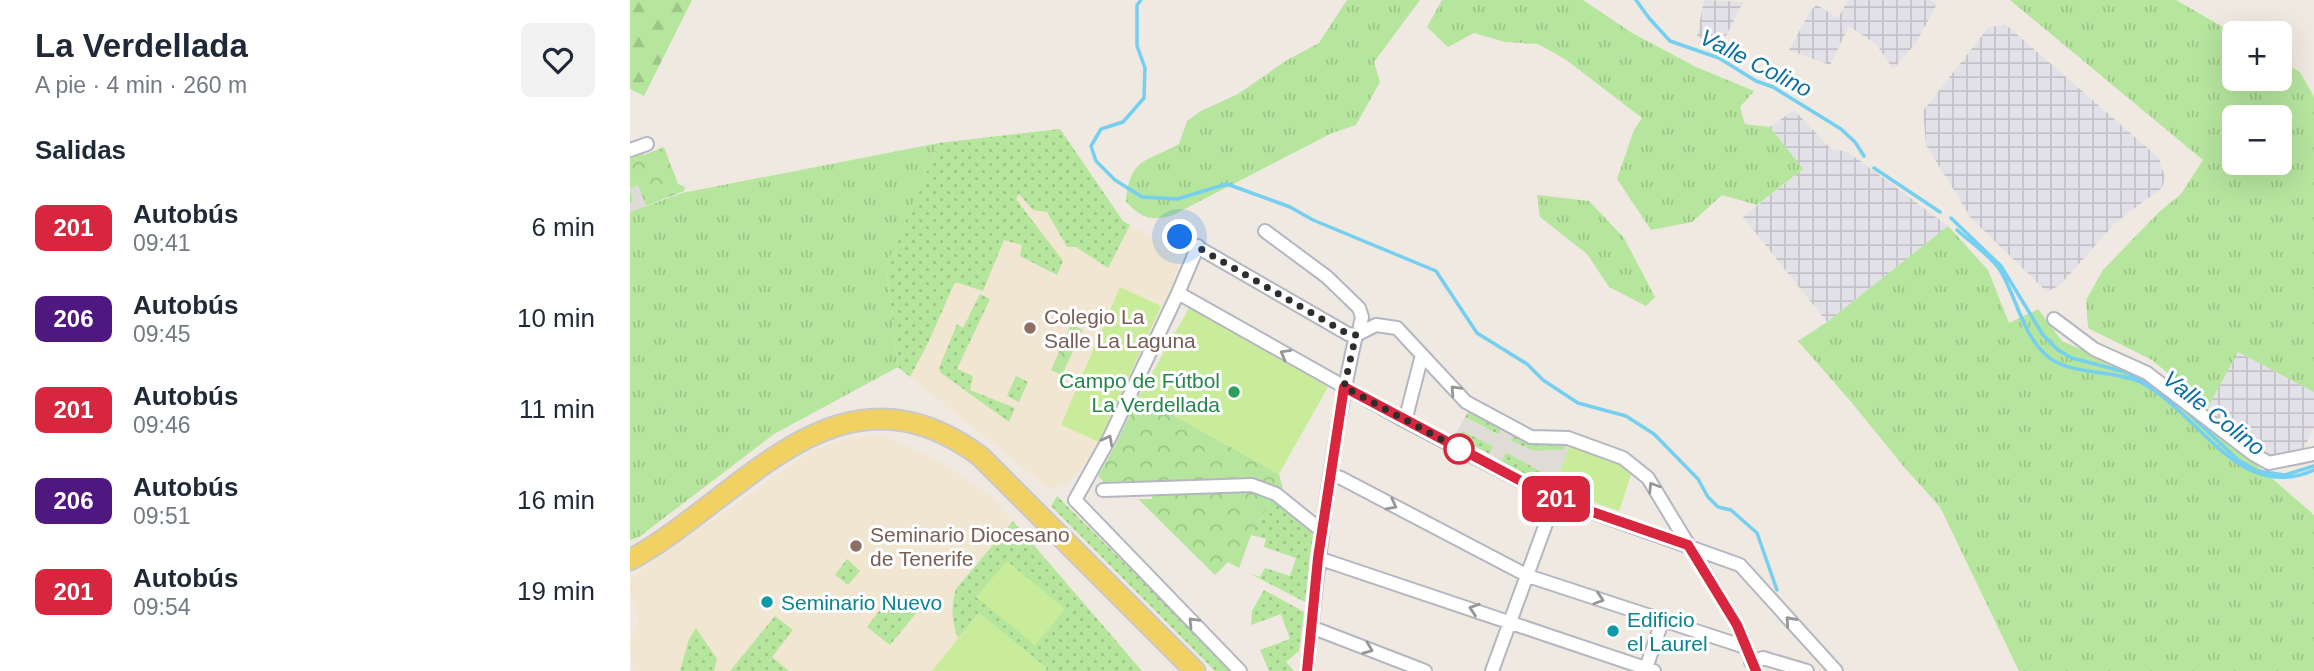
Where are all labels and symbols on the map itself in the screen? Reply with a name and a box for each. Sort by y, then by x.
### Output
water label: Valle Colino [1696,24,1816,102]
your location [1162,219,1197,254]
place label: Colegio La Salle La Laguna [1044,305,1196,352]
marker: Colegio La Salle La Laguna [1022,320,1038,336]
one-way arrow [1279,349,1292,362]
water label: Valle Colino [2158,365,2270,461]
place label: Campo de Fútbol La Verdellada [1059,369,1220,416]
marker: Campo de Fútbol La Verdellada [1226,384,1242,400]
one-way arrow [1451,385,1463,398]
unlabelled marker [1444,434,1474,464]
one-way arrow [1100,435,1113,447]
line badge: 201 [1516,476,1596,522]
one-way arrow [1649,482,1662,495]
one-way arrow [1385,497,1397,510]
place label: Seminario Diocesano de Tenerife [870,523,1070,570]
marker: Seminario Diocesano de Tenerife [848,538,864,554]
one-way arrow [1592,590,1604,605]
place label: Seminario Nuevo [781,591,942,614]
marker: Seminario Nuevo [759,594,775,610]
one-way arrow [1468,603,1480,617]
place label: Edificio el Laurel [1627,608,1708,655]
one-way arrow [1786,616,1799,629]
one-way arrow [1189,617,1202,630]
marker: Edificio el Laurel [1605,623,1621,639]
one-way arrow [1362,641,1374,655]

